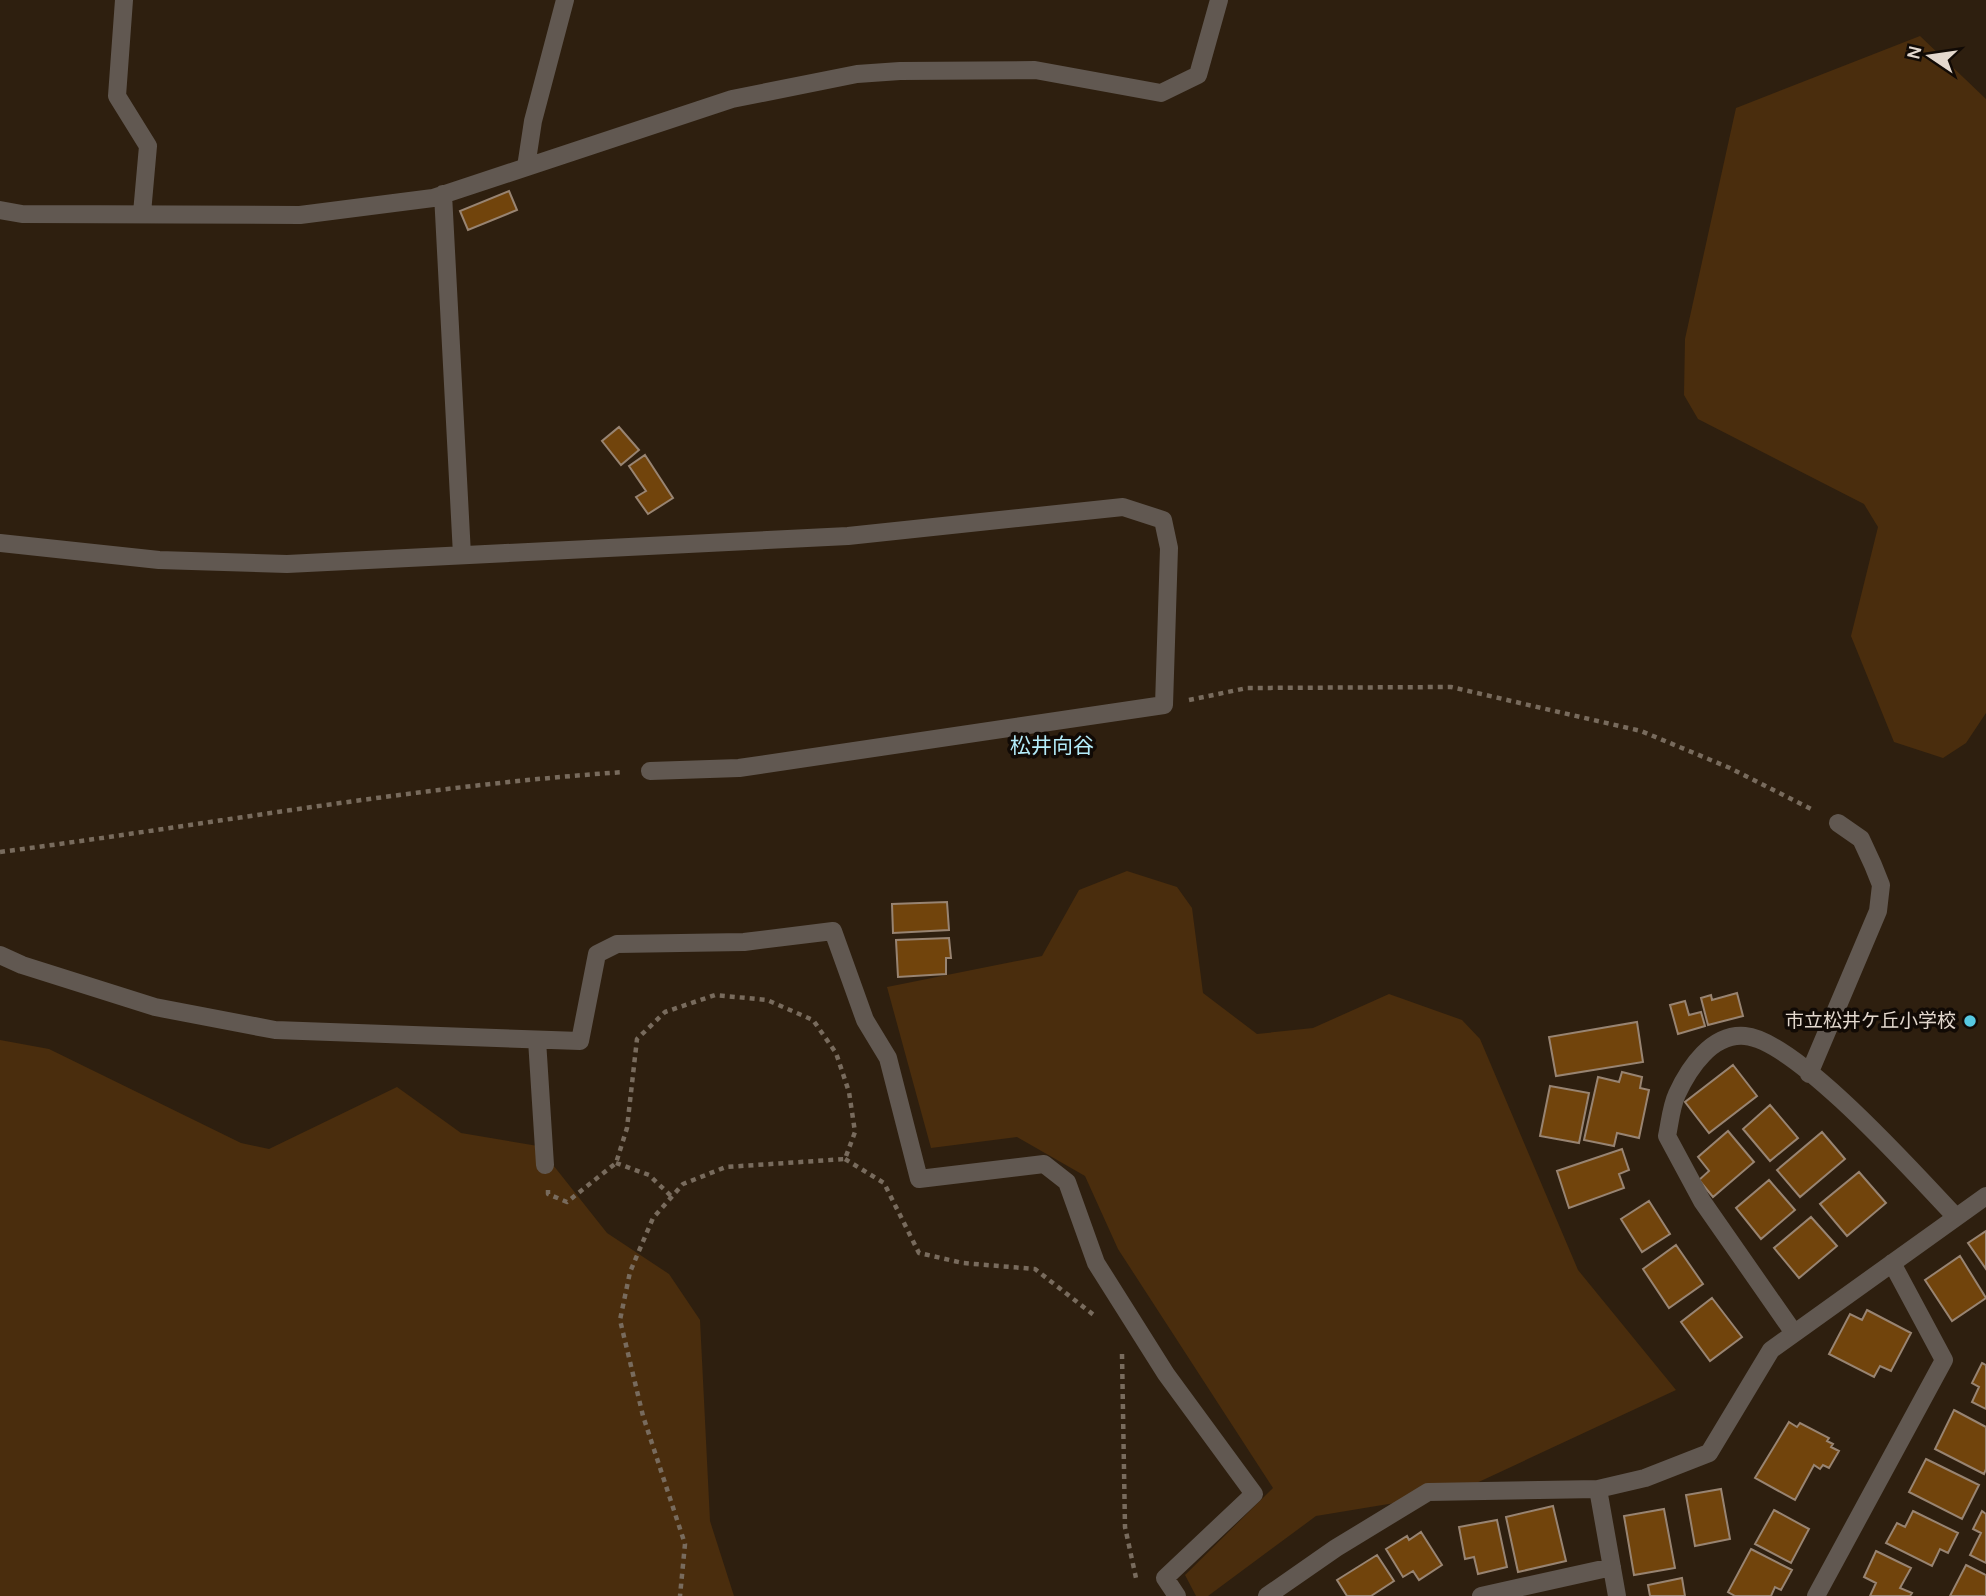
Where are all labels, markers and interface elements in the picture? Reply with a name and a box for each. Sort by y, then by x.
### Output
north arrow [1895,21,1965,91]
text: N [1902,43,1927,62]
district label: 松井向谷 [1010,734,1094,758]
place label: 市立松井ケ丘小学校 [1785,1010,1956,1032]
marker: 市立松井ケ丘小学校 [1962,1013,1978,1029]

